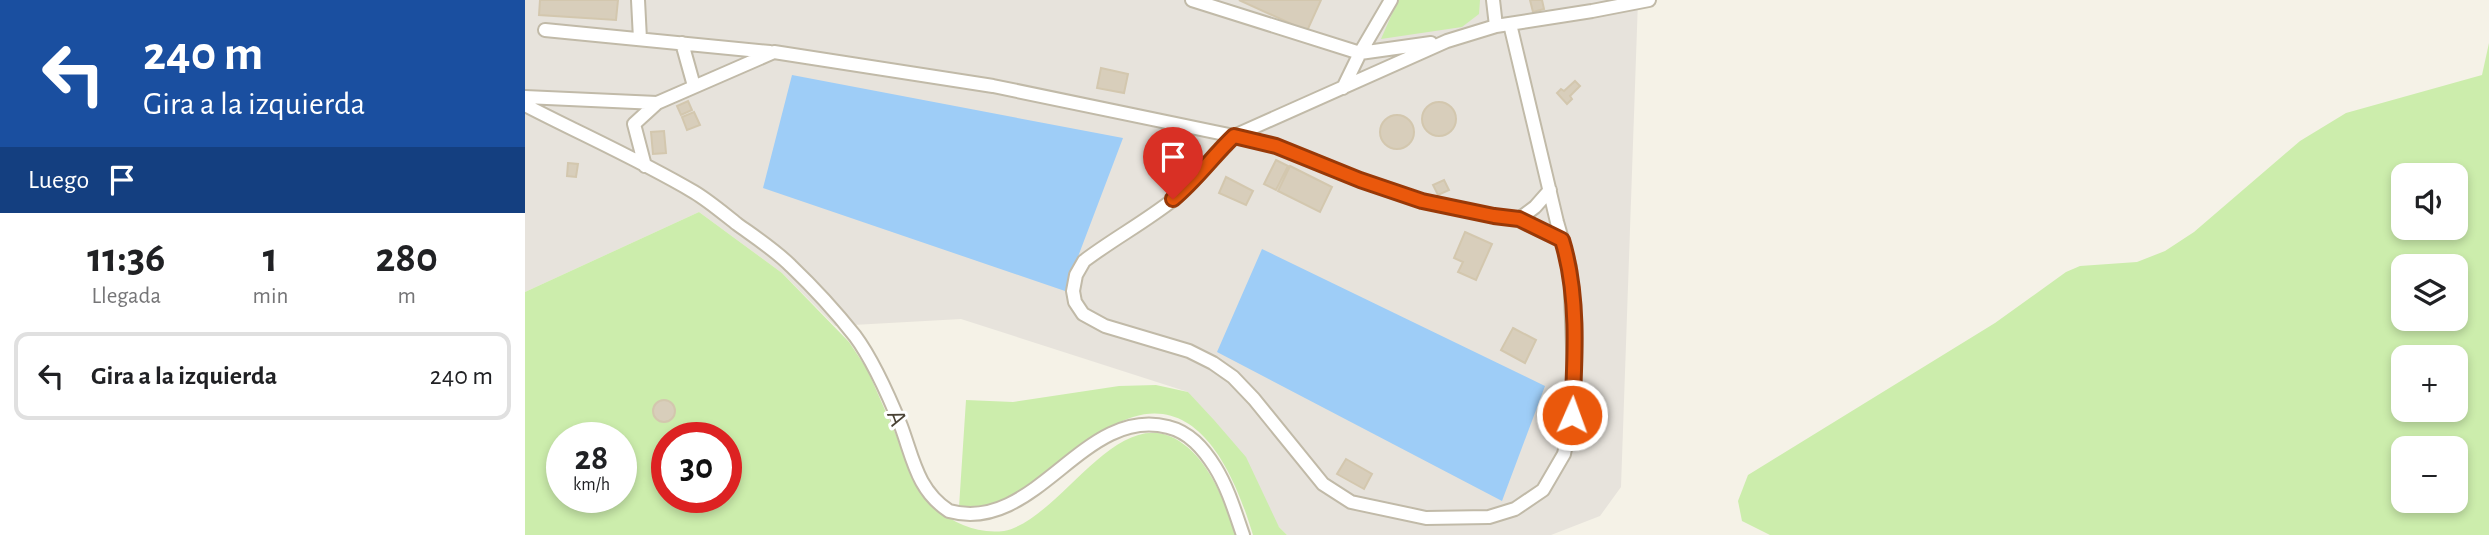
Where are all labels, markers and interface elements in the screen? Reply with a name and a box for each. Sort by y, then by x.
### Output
icon: left [28,28,119,119]
text: 240 m [143,30,263,79]
text: Gira a la izquierda [143,88,365,120]
pin [1143,127,1203,199]
icon: arrive [1154,138,1192,176]
icon: arrive [103,161,141,199]
map controls [2391,163,2468,513]
button: sound [2391,163,2468,240]
text: Luego [28,167,89,193]
text: 11:36 [87,237,165,279]
text: 1 [263,237,278,279]
text: 280 [375,237,438,279]
button: layers [2391,254,2468,331]
text: Llegada [91,285,161,308]
text: min [253,285,288,308]
text: m [397,285,416,308]
button: + [2391,345,2468,422]
icon: left [32,357,70,395]
text: Gira a la izquierda [91,363,277,389]
text: 240 m [430,363,493,389]
position arrow [1535,378,1609,452]
street label: A [882,406,912,430]
speed limit sign: 30 [651,422,742,513]
button: − [2391,436,2468,513]
text: 28 [575,441,608,476]
text: km/h [573,476,610,494]

